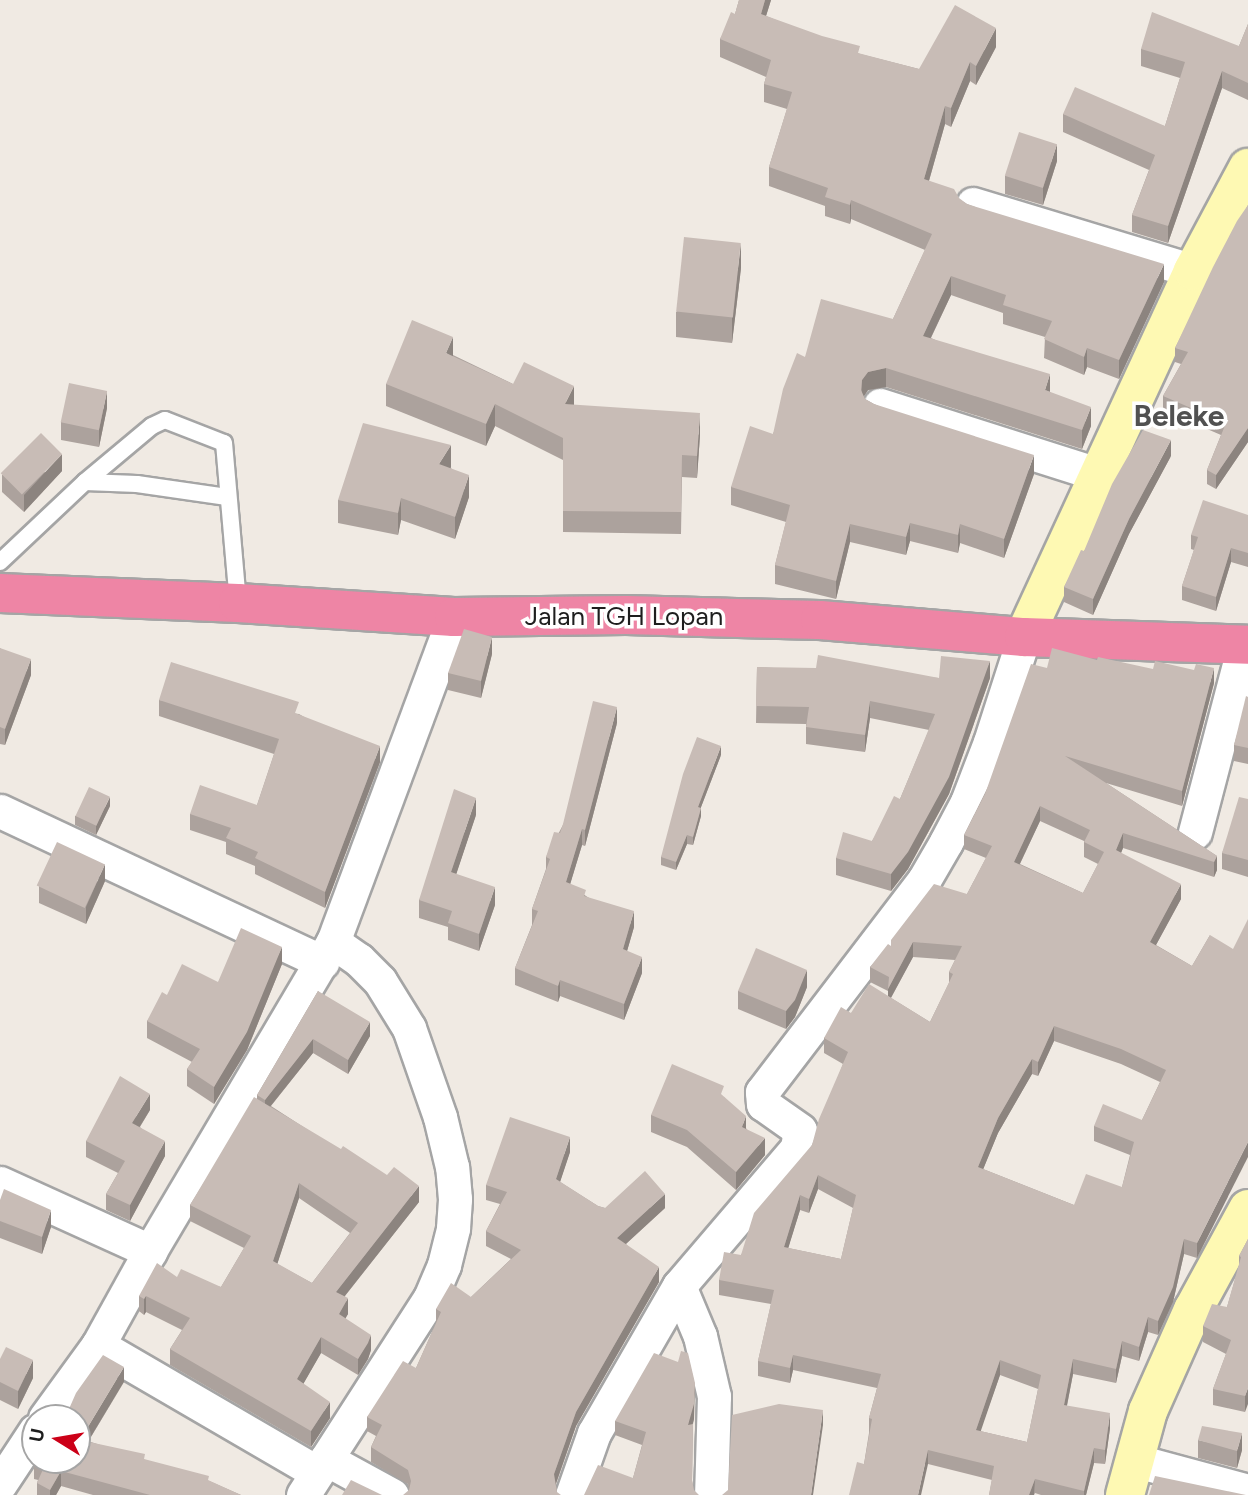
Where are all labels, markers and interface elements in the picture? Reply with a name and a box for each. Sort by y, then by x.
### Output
district label: Beleke [1134,398,1224,434]
street label: Jalan TGH Lopan [525,601,723,633]
north arrow [21,1404,91,1474]
text: U [24,1427,49,1444]

